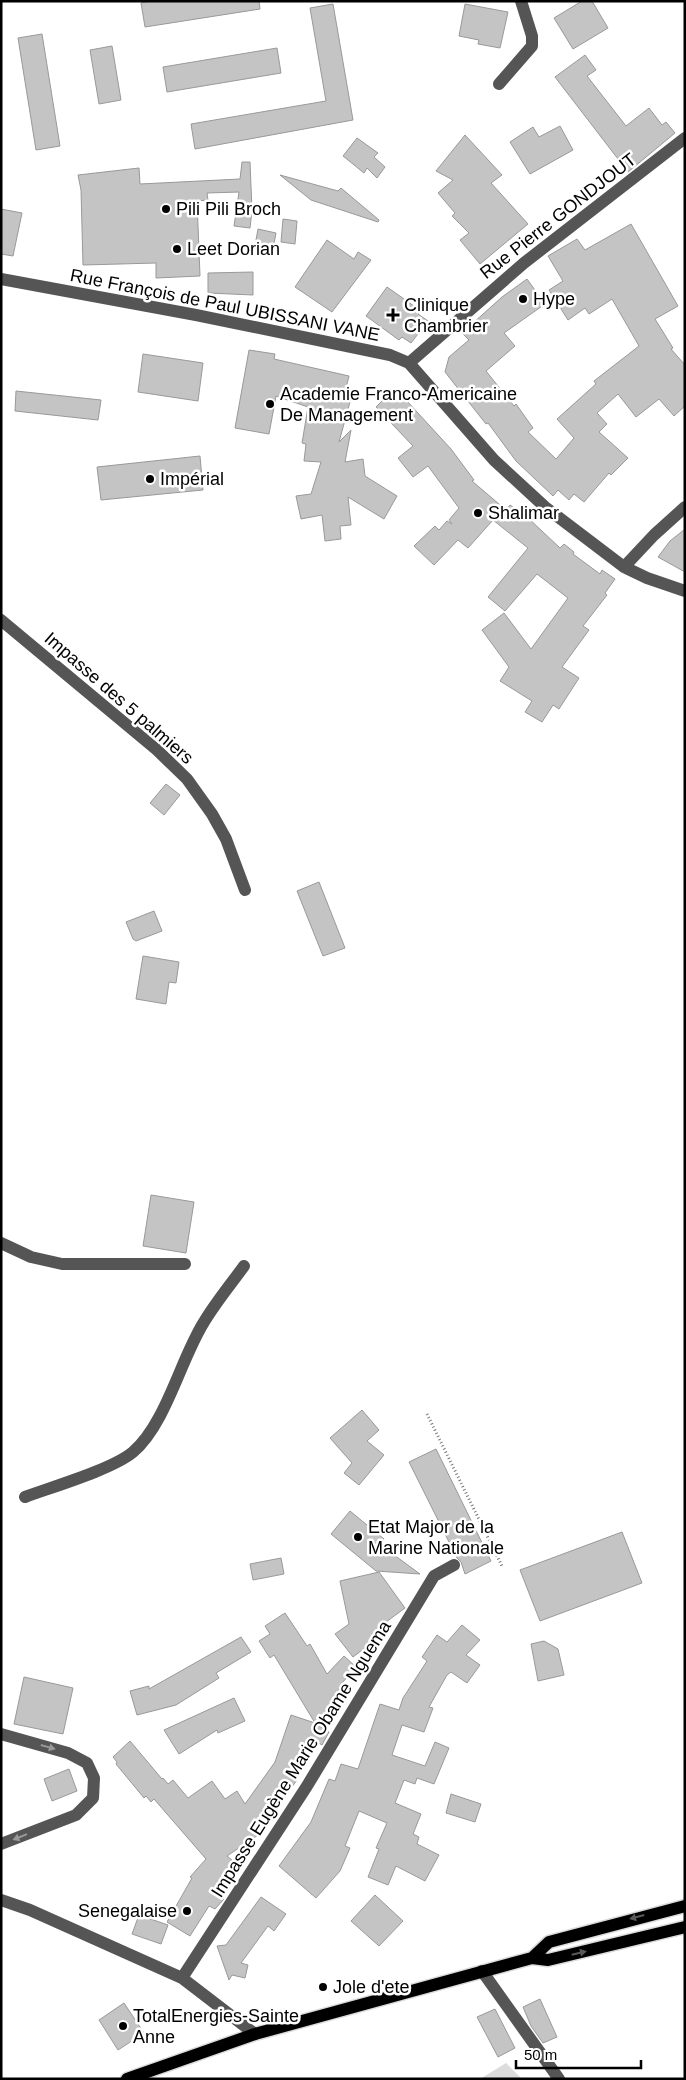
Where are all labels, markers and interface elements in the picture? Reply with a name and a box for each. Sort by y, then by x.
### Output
street label: Rue Pierre GONDJOUT [476,149,640,283]
place label: Pili Pili Broch [176,199,281,219]
marker: Pili Pili Broch [160,203,172,215]
place label: Leet Dorian [187,239,280,259]
marker: Leet Dorian [171,243,183,255]
street label: Rue François de Paul UBISSANI VANE [69,265,381,345]
place label: Hype [533,289,575,309]
marker: Hype [517,293,529,305]
place label: Clinique Chambrier [404,295,488,336]
marker: Clinique Chambrier [386,308,400,322]
place label: Academie Franco-Americaine De Management [280,384,517,425]
marker: Academie Franco-Americaine De Management [264,398,276,410]
place label: Impérial [160,469,224,489]
marker: Impérial [144,473,156,485]
place label: Shalimar [488,503,559,523]
marker: Shalimar [472,507,484,519]
street label: Impasse des 5 palmiers [41,628,197,768]
place label: Etat Major de la Marine Nationale [368,1517,504,1558]
marker: Etat Major de la Marine Nationale [352,1531,364,1543]
street label: Impasse Eugène Marie Obame Nguema [207,1616,395,1901]
one-way arrow [41,1744,56,1752]
one-way arrow [12,1833,27,1841]
place label: Senegalaise [78,1901,177,1921]
marker: Senegalaise [181,1905,193,1917]
one-way arrow [630,1914,645,1922]
one-way arrow [572,1949,587,1957]
place label: Jole d'ete [333,1977,410,1997]
marker: Jole d'ete [317,1981,329,1993]
place label: TotalEnergies-Sainte Anne [133,2006,299,2047]
marker: TotalEnergies-Sainte Anne [117,2020,129,2032]
scale bar [516,2038,641,2070]
text: 50 m [524,2046,557,2063]

